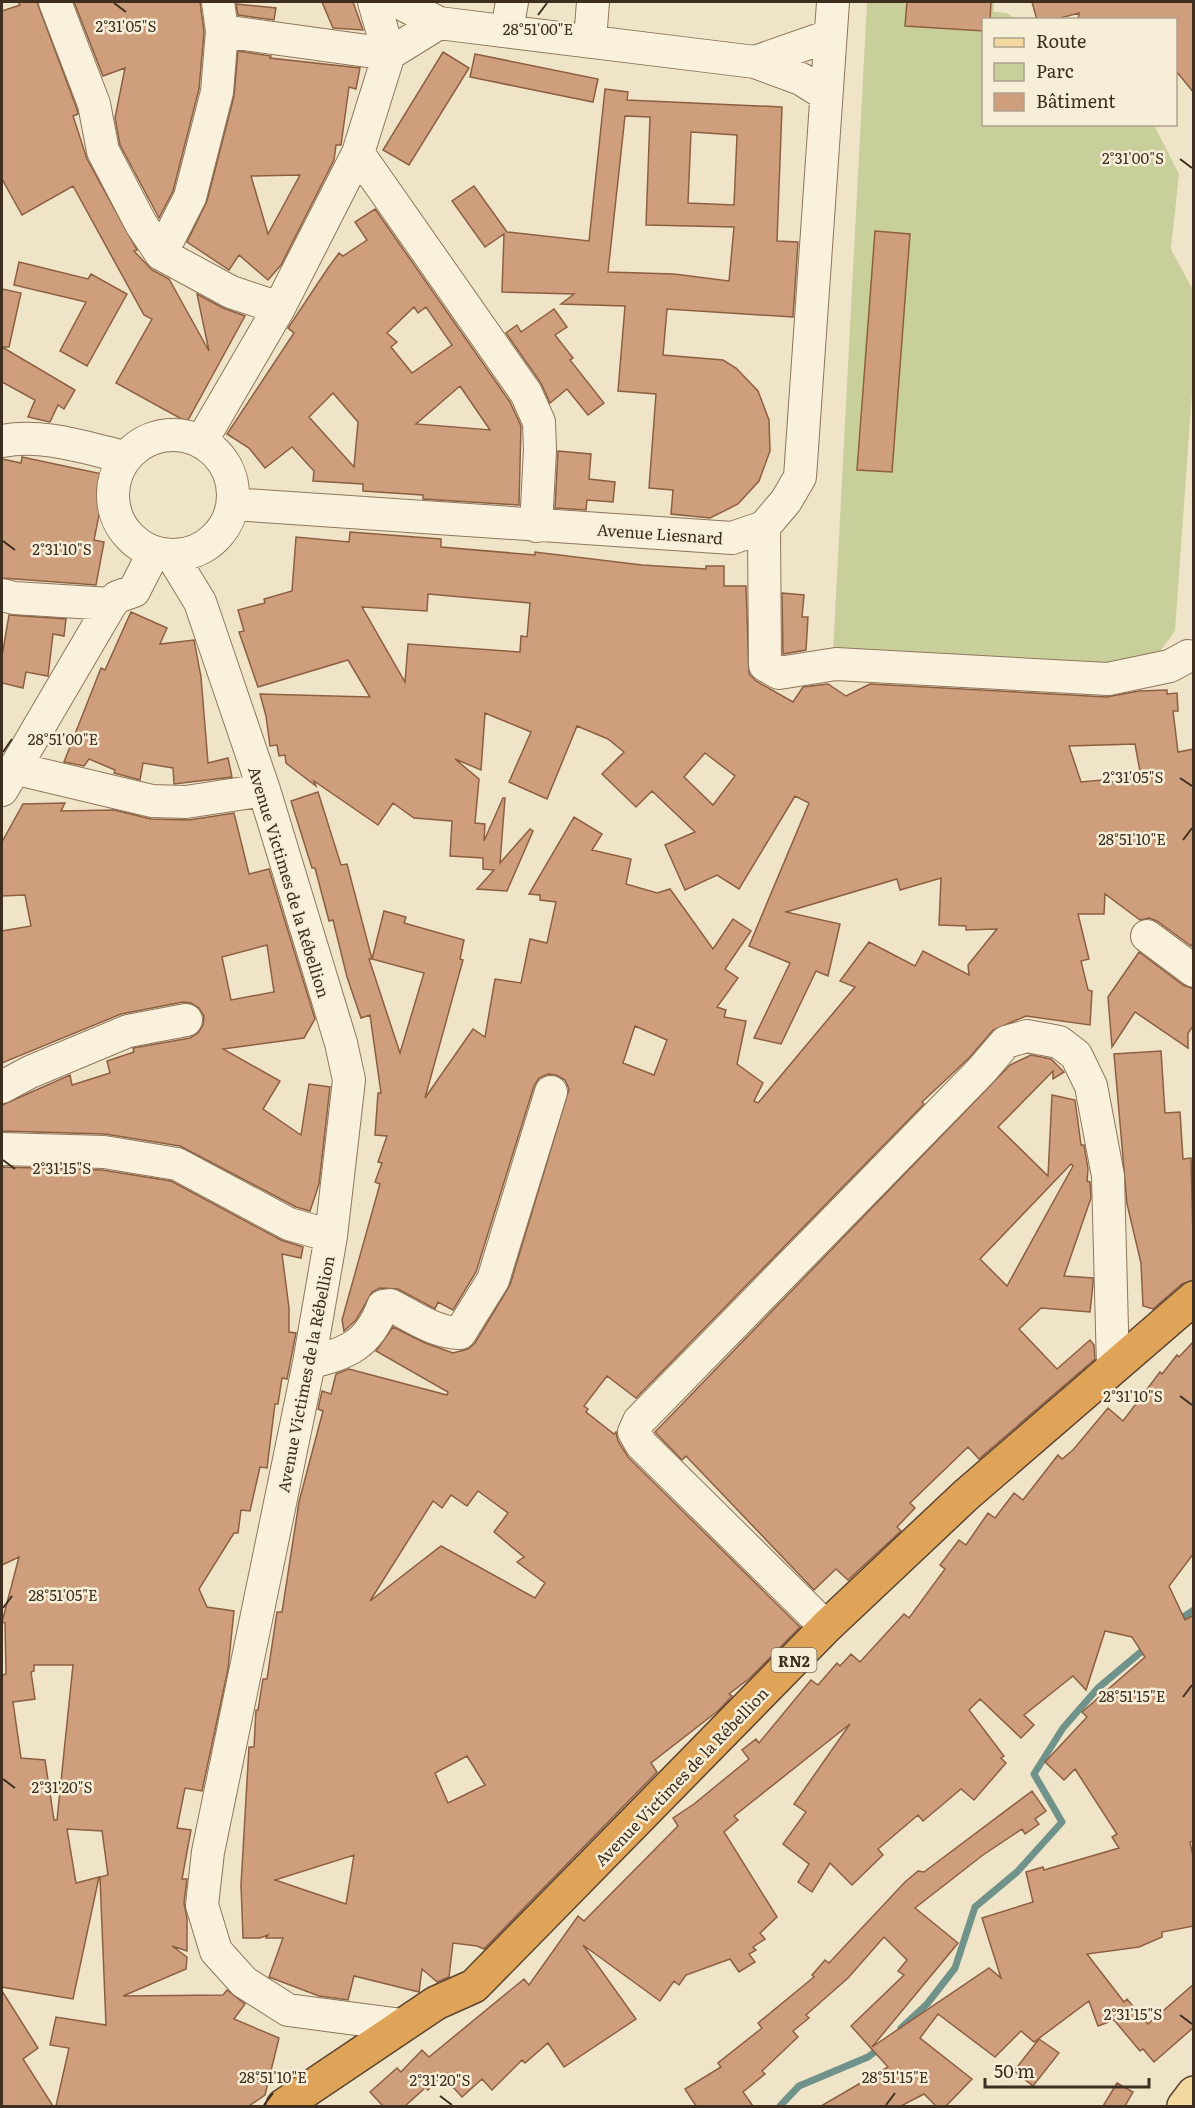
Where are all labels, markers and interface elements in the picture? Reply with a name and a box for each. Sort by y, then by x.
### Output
text: 2°31'05"S [96,14,156,37]
text: 28°51'00"E [503,17,573,40]
legend [982,18,1177,126]
text: Route [1036,27,1086,54]
text: Parc [1036,57,1074,84]
text: Bâtiment [1036,87,1116,114]
text: 2°31'00"S [1102,146,1164,169]
street label: Avenue Liesnard [596,517,724,549]
text: 2°31'10"S [32,537,92,560]
text: 28°51'00"E [28,727,98,750]
street label: Avenue Victimes de la Rébellion [243,763,337,1001]
text: 2°31'05"S [1103,765,1163,788]
text: 28°51'10"E [1098,827,1166,850]
text: 2°31'15"S [33,1156,91,1179]
street label: Avenue Victimes de la Rébellion [270,1253,340,1495]
text: 2°31'10"S [1103,1384,1163,1407]
text: 28°51'05"E [28,1583,98,1606]
road number: RN2 [772,1648,816,1672]
street label: Avenue Victimes de la Rébellion [589,1681,774,1871]
text: 28°51'15"E [1099,1684,1165,1707]
text: 2°31'20"S [32,1775,92,1798]
text: 2°31'15"S [1104,2002,1162,2025]
scale bar [985,2051,1148,2089]
text: 50 m [994,2057,1035,2084]
text: 28°51'10"E [239,2065,307,2088]
text: 28°51'15"E [862,2065,928,2088]
text: 2°31'20"S [410,2068,470,2091]

